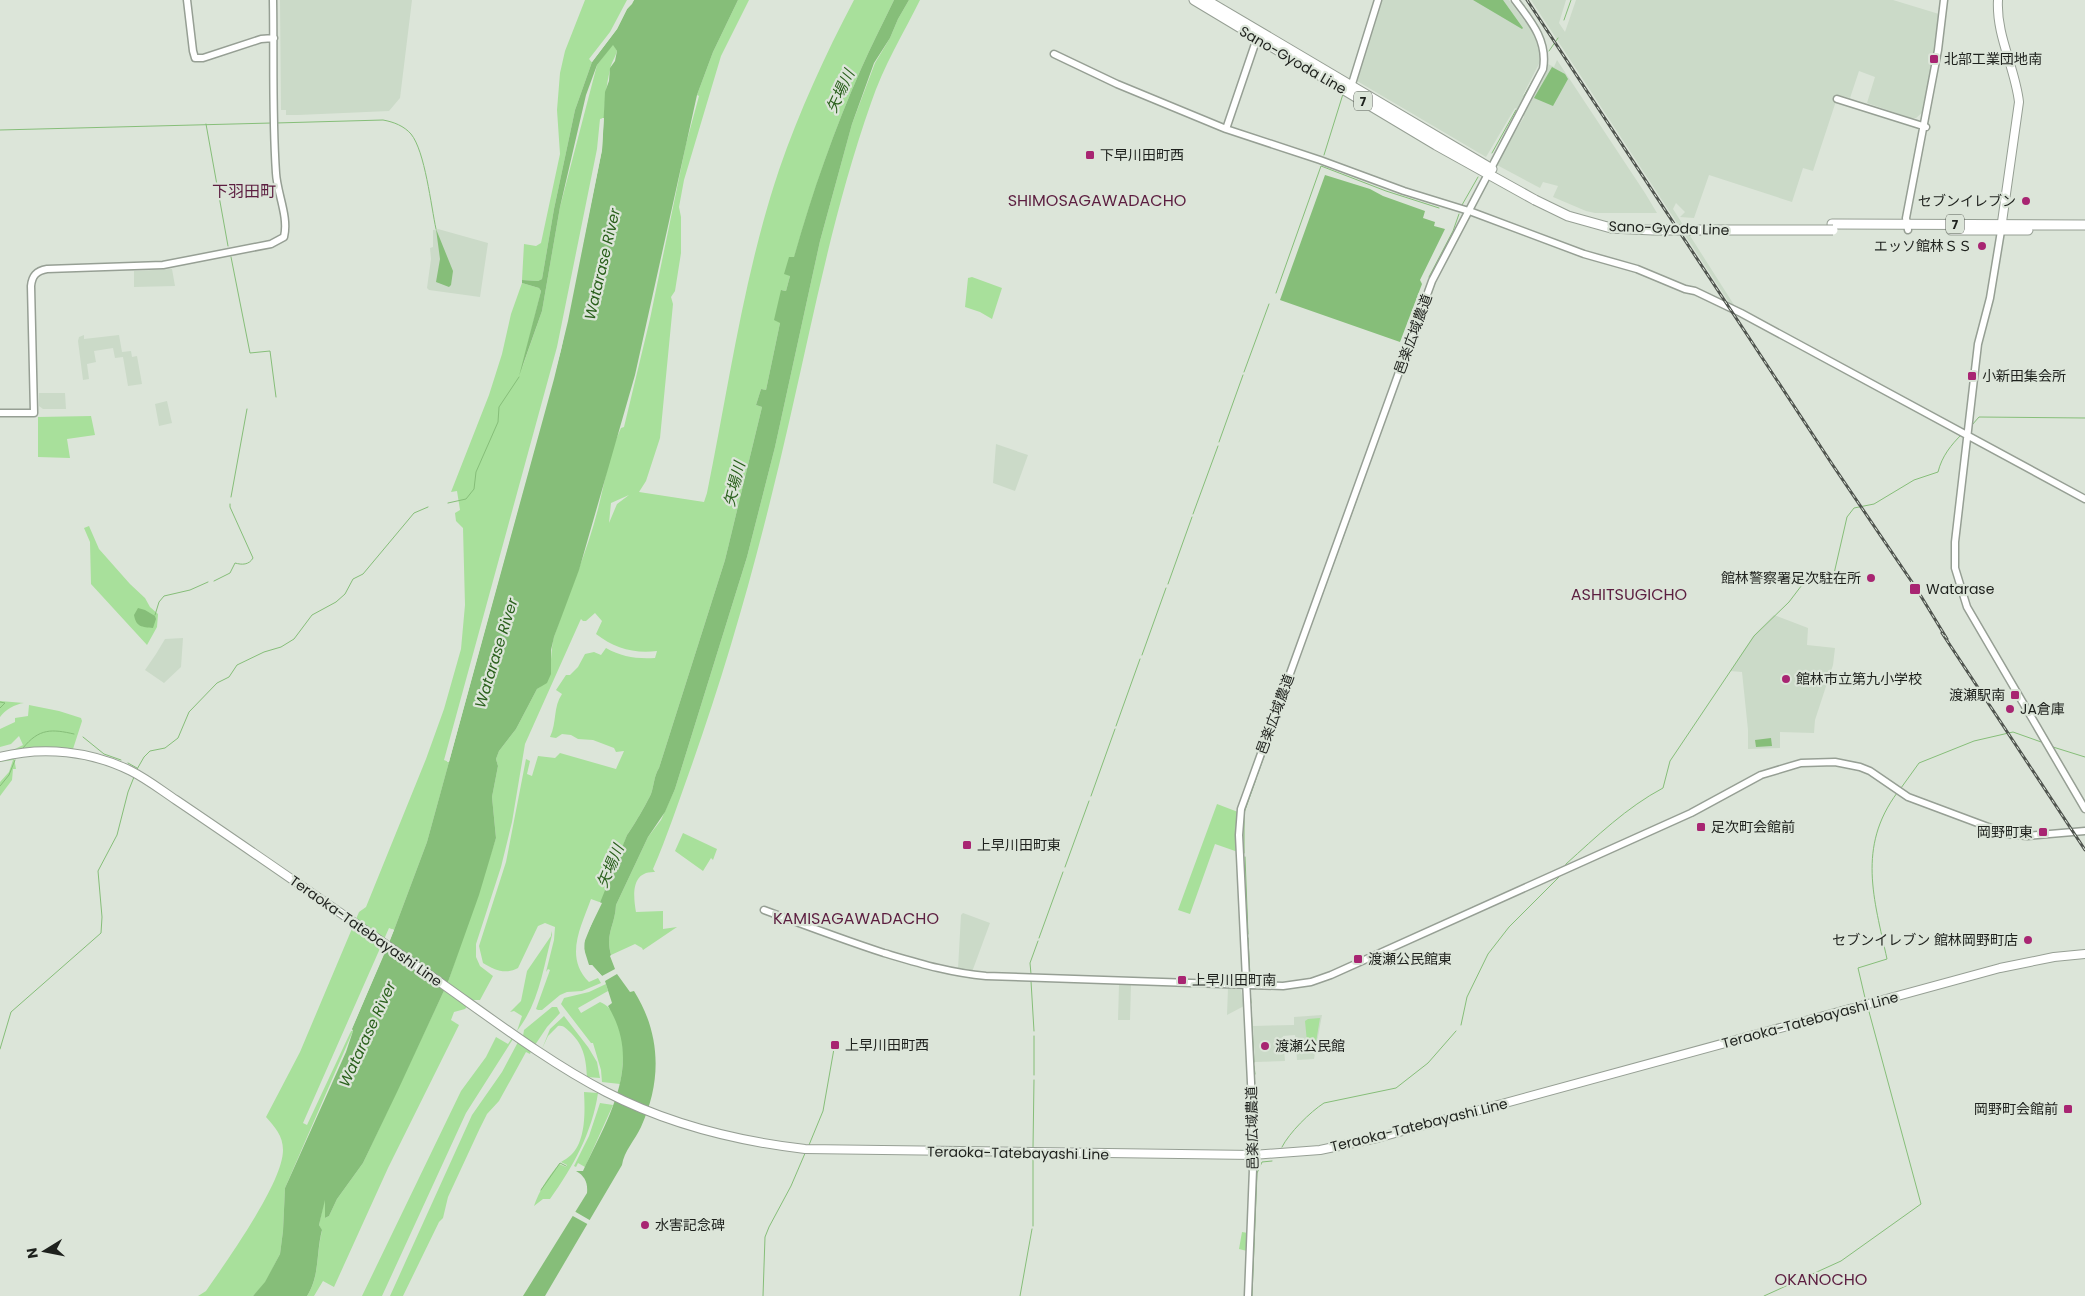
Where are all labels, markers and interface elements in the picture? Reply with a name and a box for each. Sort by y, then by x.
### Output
street label: Sano-Gyoda Line [1236,21,1351,99]
place label: 北部工業団地南 [1944,49,2042,69]
marker: 北部工業団地南 [1928,53,1940,65]
water label: 矢場川 [821,64,860,116]
road number: 7 [1354,92,1372,110]
place label: 下早川田町西 [1100,145,1184,165]
marker: 下早川田町西 [1084,149,1096,161]
district label: 下羽田町 [212,180,276,203]
district label: SHIMOSAGAWADACHO [1008,189,1186,212]
place label: セブンイレブン [1918,191,2016,211]
marker: セブンイレブン [2020,195,2032,207]
water label: Watarase River [579,206,625,322]
road number: 7 [1946,214,1964,233]
street label: Sano-Gyoda Line [1608,216,1730,240]
place label: エッソ館林ＳＳ [1874,236,1972,256]
marker: エッソ館林ＳＳ [1976,240,1988,252]
street label: 邑楽広域農道 [1389,291,1437,377]
place label: 小新田集会所 [1982,366,2066,386]
marker: 小新田集会所 [1966,370,1978,382]
water label: 矢場川 [718,458,750,508]
place label: 館林警察署足次駐在所 [1721,568,1861,588]
marker: 館林警察署足次駐在所 [1865,572,1877,584]
place label: Watarase [1926,579,1995,599]
marker: Watarase [1908,582,1922,596]
district label: ASHITSUGICHO [1571,583,1687,606]
water label: Watarase River [469,595,523,711]
place label: 館林市立第九小学校 [1796,669,1922,689]
street label: 邑楽広域農道 [1251,671,1299,757]
marker: 館林市立第九小学校 [1780,673,1792,685]
place label: 渡瀬駅南 [1949,685,2005,705]
marker: 渡瀬駅南 [2009,689,2021,701]
place label: JA倉庫 [2020,699,2065,719]
marker: JA倉庫 [2004,703,2016,715]
place label: 足次町会館前 [1711,817,1795,837]
marker: 足次町会館前 [1695,821,1707,833]
place label: 岡野町東 [1977,822,2033,842]
marker: 岡野町東 [2037,826,2049,838]
place label: 上早川田町東 [977,835,1061,855]
water label: 矢場川 [592,839,629,891]
marker: 上早川田町東 [961,839,973,851]
street label: Teraoka-Tatebayashi Line [286,871,447,992]
district label: KAMISAGAWADACHO [773,907,939,930]
place label: セブンイレブン 館林岡野町店 [1832,930,2018,950]
marker: セブンイレブン 館林岡野町店 [2022,934,2034,946]
place label: 渡瀬公民館東 [1368,949,1452,969]
marker: 渡瀬公民館東 [1352,953,1364,965]
place label: 上早川田町南 [1192,970,1276,990]
marker: 上早川田町南 [1176,974,1188,986]
water label: Watarase River [333,978,401,1090]
street label: Teraoka-Tatebayashi Line [1720,987,1901,1053]
place label: 上早川田町西 [845,1035,929,1055]
place label: 渡瀬公民館 [1275,1036,1345,1056]
marker: 上早川田町西 [829,1039,841,1051]
marker: 渡瀬公民館 [1259,1040,1271,1052]
street label: 邑楽広域農道 [1241,1086,1263,1170]
street label: Teraoka-Tatebayashi Line [1328,1093,1510,1157]
place label: 岡野町会館前 [1974,1099,2058,1119]
marker: 岡野町会館前 [2062,1103,2074,1115]
street label: Teraoka-Tatebayashi Line [927,1141,1109,1165]
place label: 水害記念碑 [655,1215,725,1235]
marker: 水害記念碑 [639,1219,651,1231]
north arrow [20,1226,70,1276]
text: N [21,1246,43,1260]
district label: OKANOCHO [1775,1268,1867,1291]

